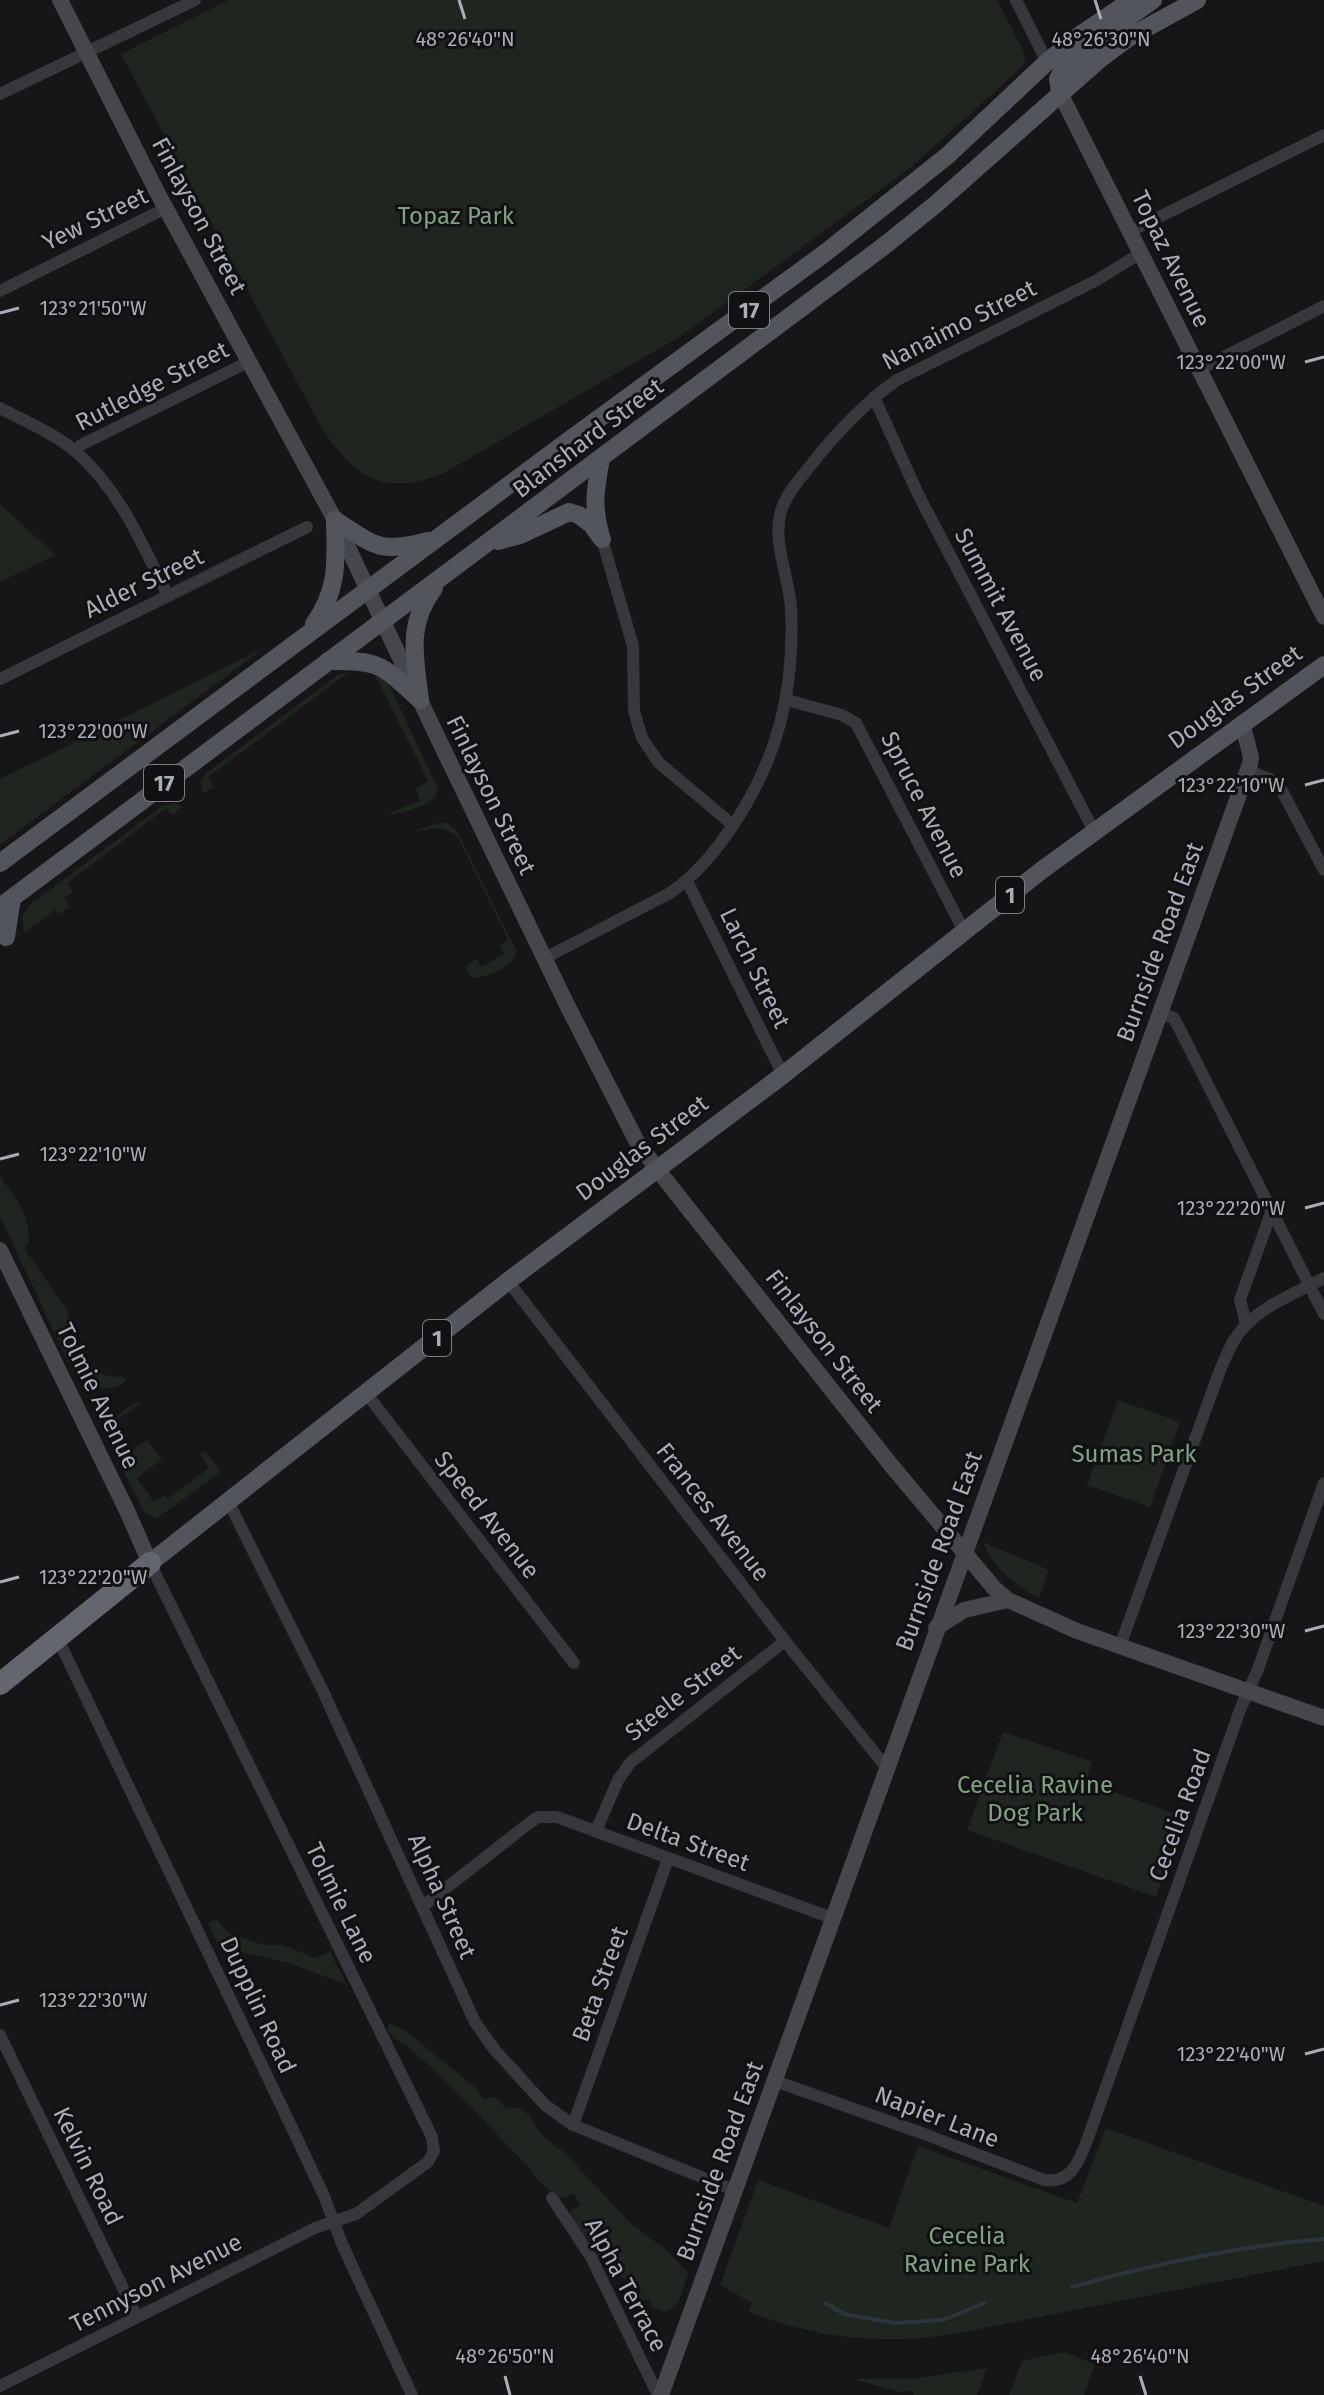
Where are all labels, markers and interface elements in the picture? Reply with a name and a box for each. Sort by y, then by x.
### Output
text: 48°26'40"N [415,27,515,51]
text: 48°26'30"N [1051,27,1151,51]
street label: Finlayson Street [146,133,252,300]
street label: Yew Street [38,181,152,256]
street label: Topaz Avenue [1126,186,1216,332]
park label: Topaz Park [398,202,515,230]
street label: Nanaimo Street [877,274,1041,376]
road number: 17 [729,292,769,328]
text: 123°21'50"W [40,296,147,320]
street label: Rutledge Street [71,335,233,437]
text: 123°22'00"W [1176,350,1286,374]
street label: Blanshard Street [507,372,669,504]
street label: Summit Avenue [949,524,1053,686]
street label: Alder Street [80,542,208,624]
street label: Douglas Street [1163,639,1308,755]
street label: Finlayson Street [440,711,542,880]
text: 123°22'00"W [38,719,148,743]
street label: Spruce Avenue [875,727,973,883]
road number: 17 [144,765,184,801]
text: 123°22'10"W [1177,773,1285,797]
street label: Burnside Road East [1111,838,1209,1046]
road number: 1 [996,877,1024,913]
street label: Larch Street [714,903,796,1033]
street label: Douglas Street [570,1089,714,1207]
text: 123°22'10"W [39,1142,147,1166]
text: 123°22'20"W [1177,1196,1286,1220]
street label: Finlayson Street [759,1264,889,1418]
street label: Tolmie Avenue [51,1319,145,1473]
road number: 1 [423,1320,451,1356]
street label: Frances Avenue [650,1437,776,1587]
park label: Sumas Park [1071,1440,1197,1468]
street label: Speed Avenue [429,1446,545,1584]
street label: Burnside Road East [890,1447,988,1655]
text: 123°22'20"W [39,1565,148,1589]
text: 123°22'30"W [1177,1619,1286,1643]
street label: Steele Street [620,1639,747,1747]
street label: Cecelia Road [1143,1745,1217,1885]
park label: Cecelia Ravine Dog Park [957,1771,1113,1827]
street label: Delta Street [623,1807,754,1877]
street label: Alpha Street [402,1829,482,1963]
street label: Tolmie Lane [300,1838,382,1968]
street label: Beta Street [566,1922,634,2046]
street label: Dupplin Road [214,1932,302,2078]
text: 123°22'30"W [39,1988,148,2012]
text: 123°22'40"W [1177,2042,1286,2066]
street label: Burnside Road East [671,2057,769,2265]
street label: Napier Lane [871,2080,1003,2154]
street label: Kelvin Road [47,2102,129,2230]
street label: Alpha Terrace [579,2213,673,2357]
park label: Cecelia Ravine Park [904,2222,1031,2278]
street label: Tennyson Avenue [65,2228,247,2338]
text: 48°26'50"N [455,2344,555,2368]
text: 48°26'40"N [1090,2344,1190,2368]

